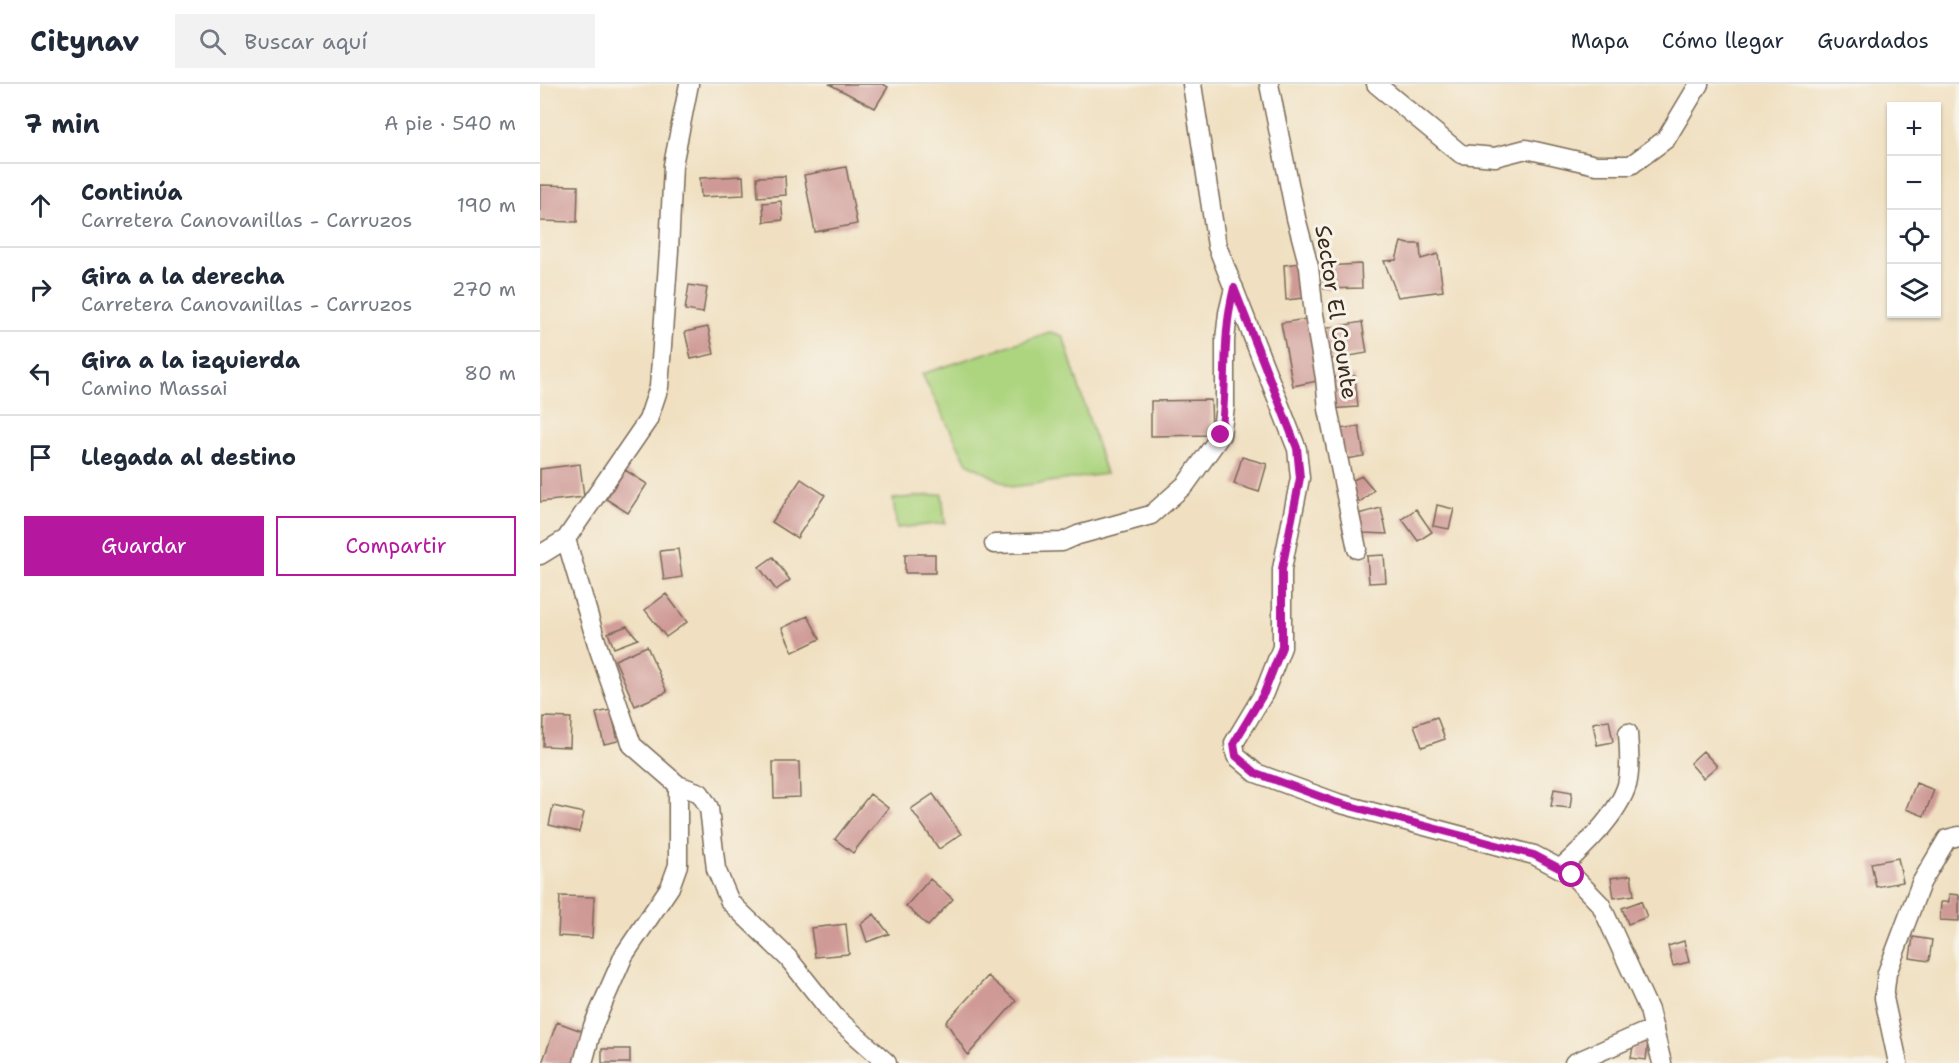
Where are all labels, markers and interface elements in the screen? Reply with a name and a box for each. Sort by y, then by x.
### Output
search box [175,14,595,68]
text: Citynav [30,22,139,60]
icon: search [196,25,229,58]
text: Buscar aquí [244,27,367,56]
text: Mapa [1571,27,1629,55]
text: Cómo llegar [1662,27,1784,55]
text: Guardados [1817,27,1929,55]
map controls [1887,102,1941,318]
button: + [1887,102,1941,156]
text: 7 min [24,106,100,141]
text: A pie · 540 m [384,110,516,136]
button: − [1887,156,1941,210]
text: Continúa [81,178,183,207]
icon: ahead [24,189,57,222]
text: 190 m [457,192,516,218]
text: Carretera Canovanillas - Carruzos [81,207,412,233]
button: locate [1887,210,1941,264]
street label: Sector El Counte [1308,223,1365,401]
text: Gira a la derecha [81,262,285,291]
button: layers [1887,264,1941,318]
icon: right [24,273,57,306]
text: 270 m [452,276,516,302]
text: Carretera Canovanillas - Carruzos [81,291,412,317]
text: Gira a la izquierda [81,346,300,375]
icon: left [24,357,57,390]
text: 80 m [464,360,516,386]
text: Camino Massai [81,375,228,401]
route end [1207,421,1233,447]
icon: arrive [24,441,57,474]
text: Llegada al destino [81,443,296,472]
button: Guardar [24,516,264,576]
button: Compartir [276,516,516,576]
route start [1558,861,1584,887]

